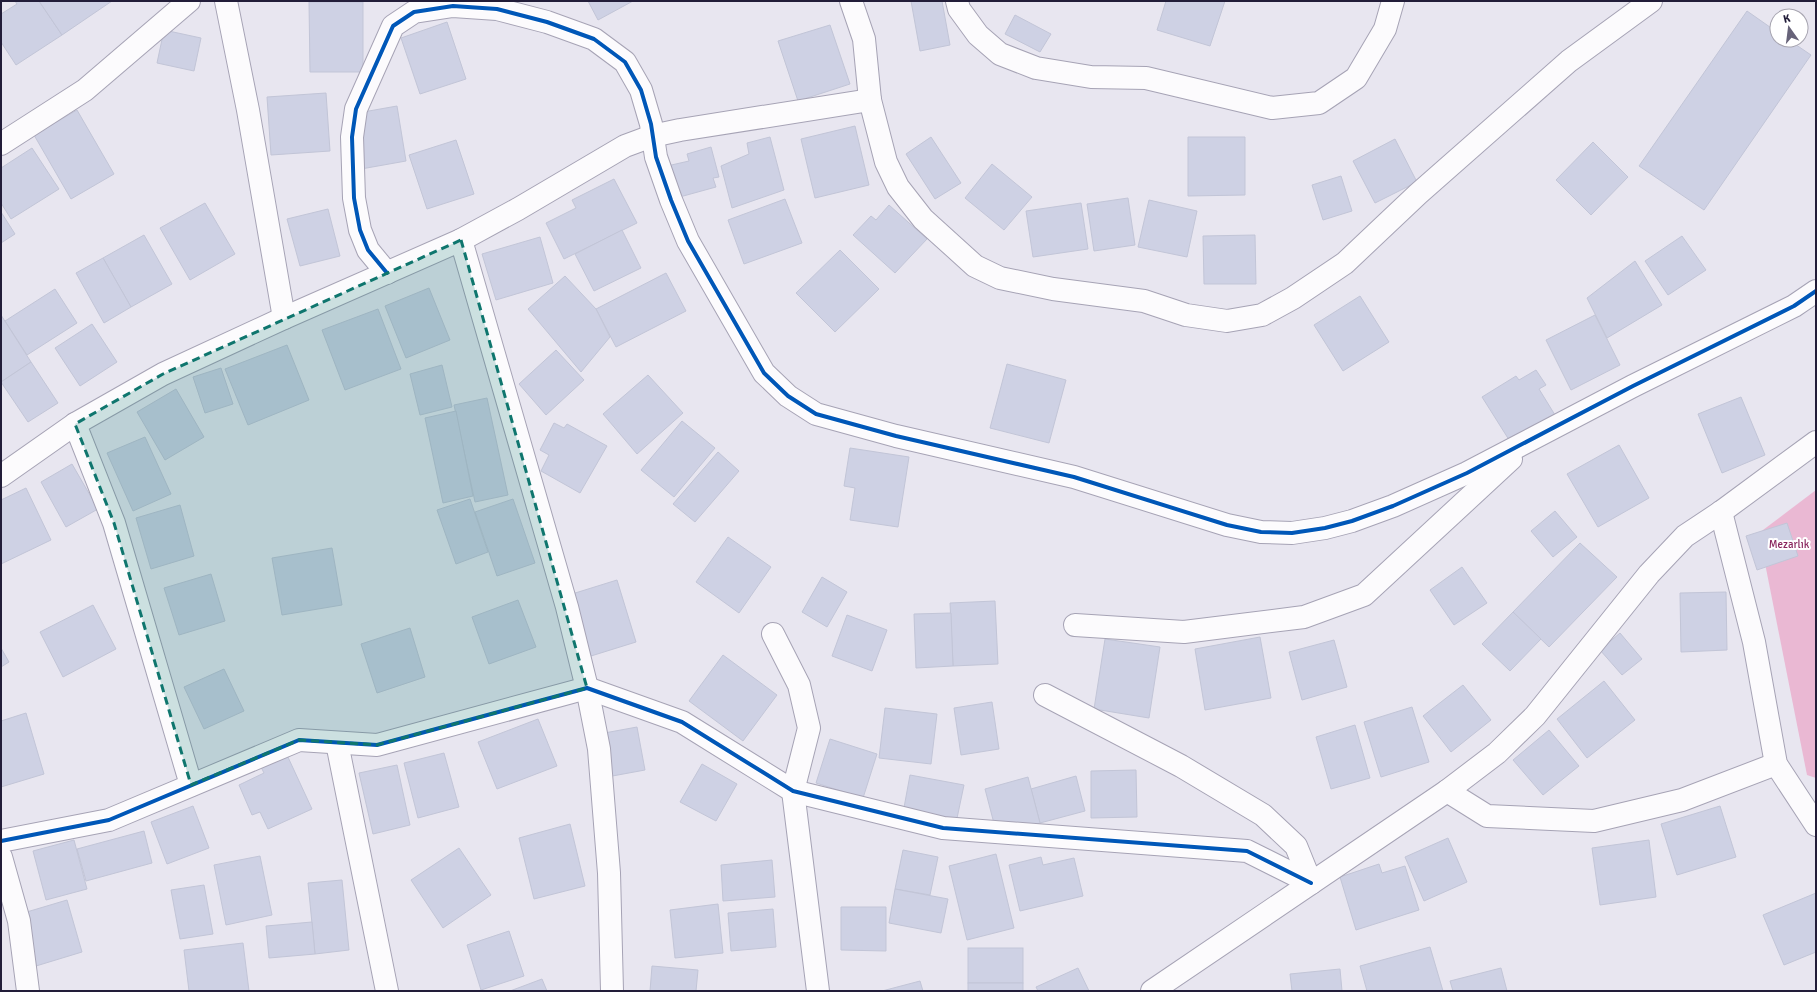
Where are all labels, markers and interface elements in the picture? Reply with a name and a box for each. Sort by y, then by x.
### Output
north arrow [1769,8,1809,48]
text: K [1782,12,1792,26]
park label: Mezarlık [1769,538,1810,551]

